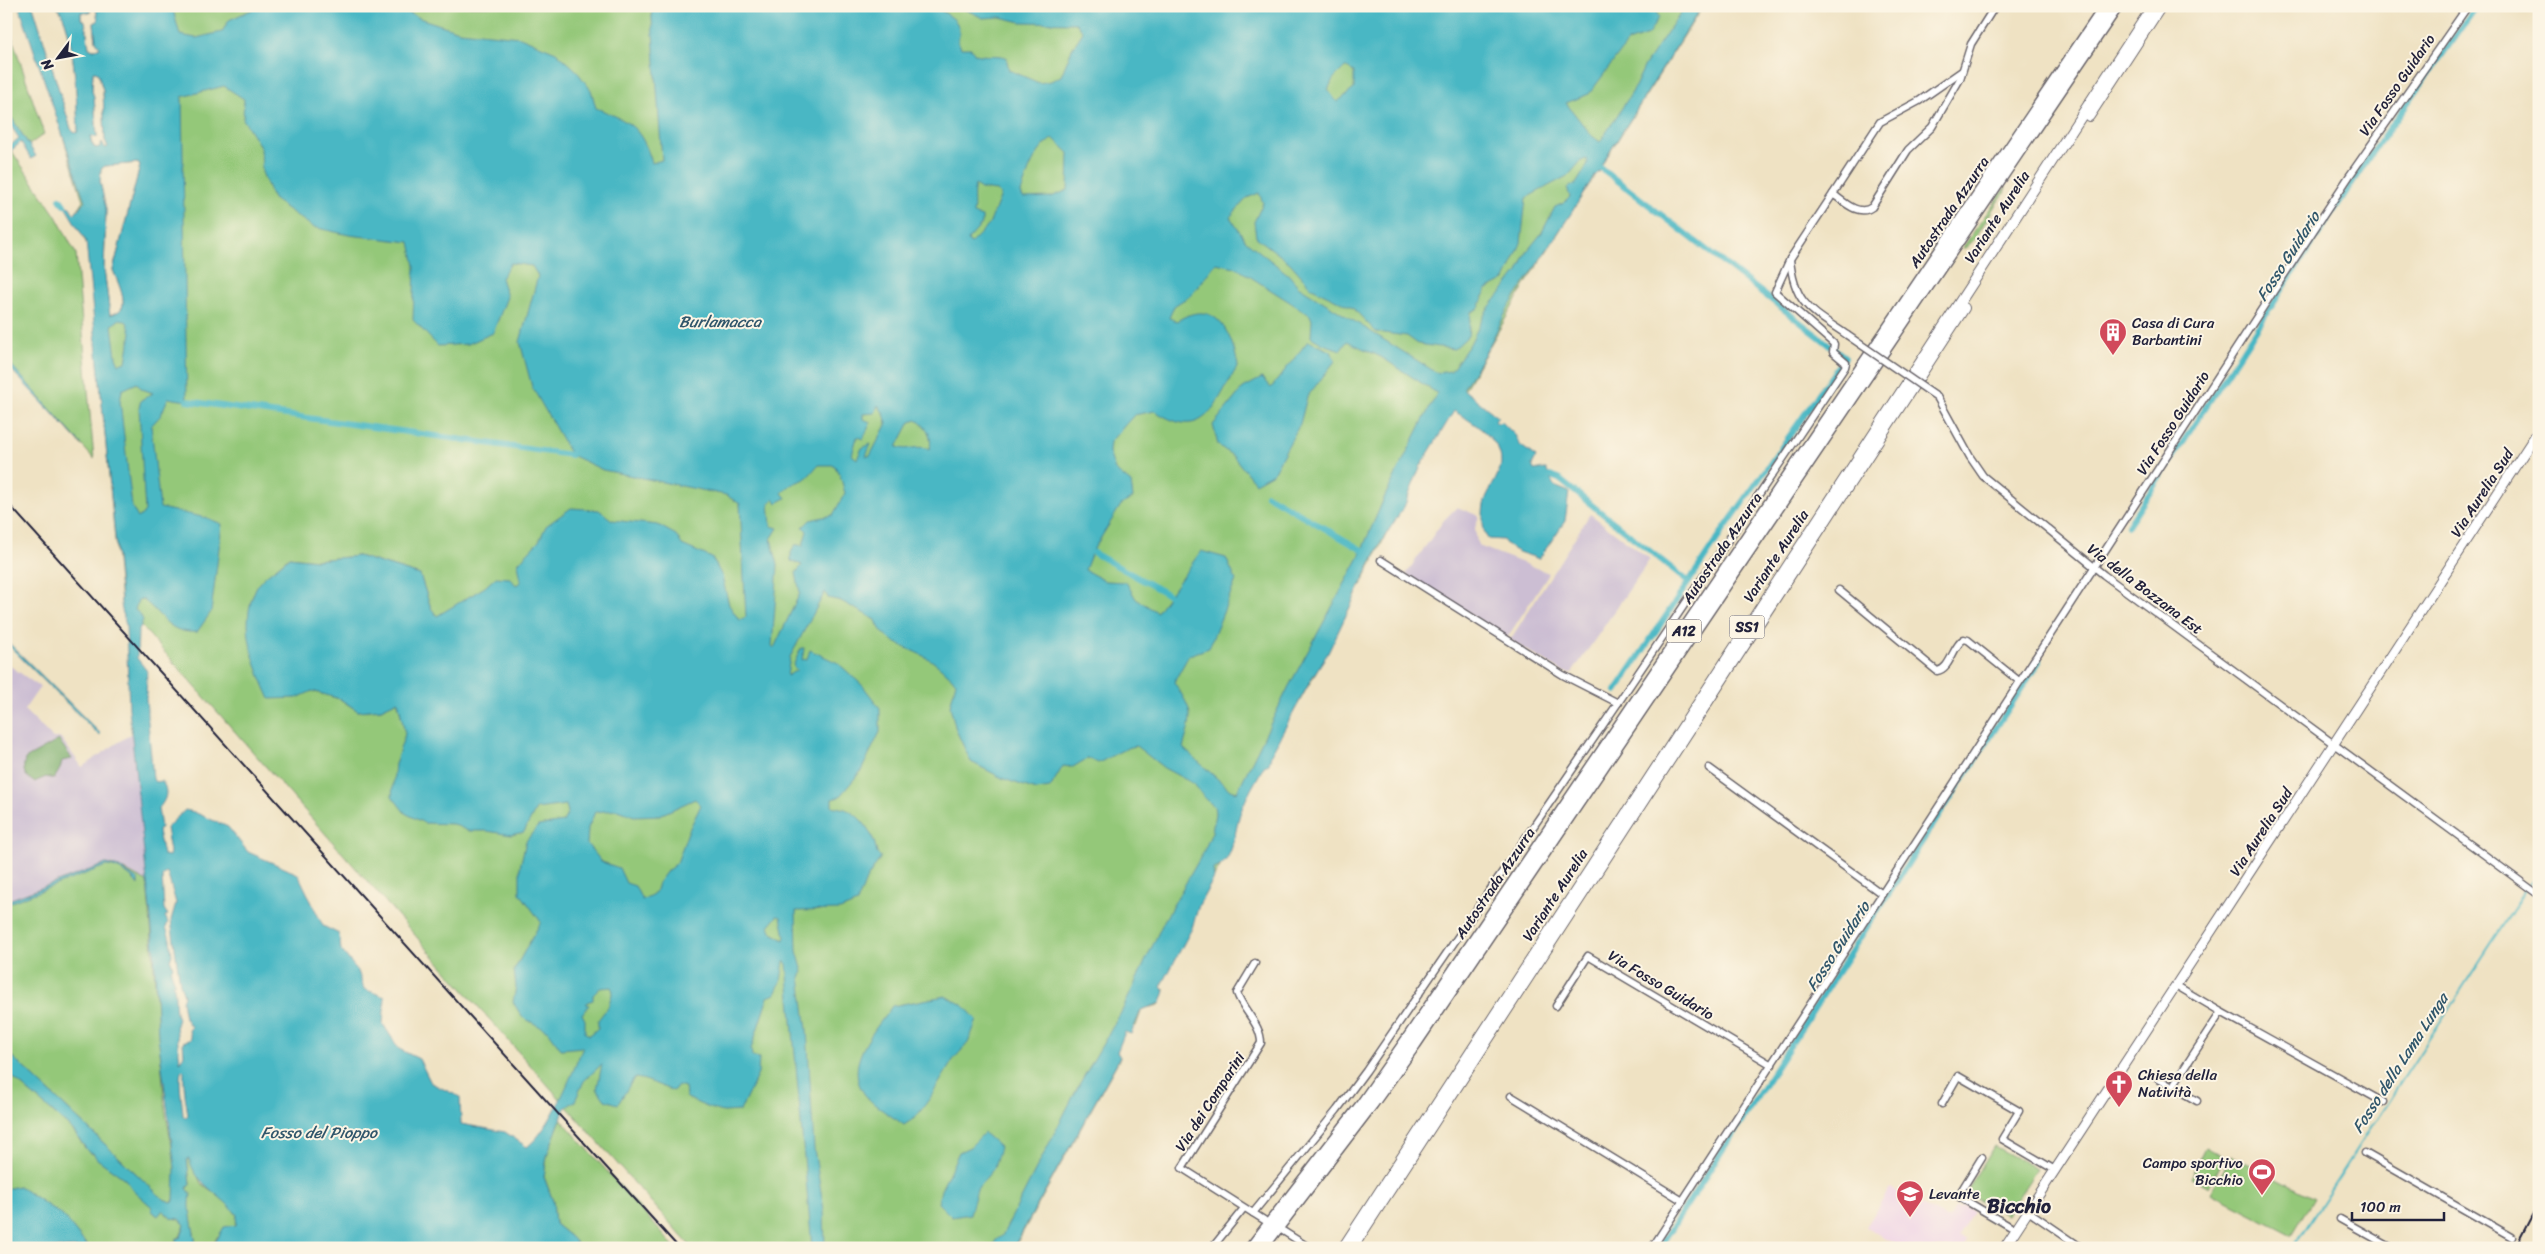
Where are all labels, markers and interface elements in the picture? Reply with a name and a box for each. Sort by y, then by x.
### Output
street label: Via Fosso Guidario [2352,28,2442,142]
north arrow [32,32,82,82]
text: N [34,54,61,76]
street label: Autostrada Azzurra [1901,150,1996,274]
street label: Variante Aurelia [1957,165,2037,269]
water label: Fosso Guidario [2248,204,2329,307]
water label: Burlamacca [679,307,763,336]
place label: Casa di Cura Barbantini [2132,310,2215,353]
building icon: Casa di Cura Barbantini [2098,317,2128,356]
street label: Via Fosso Guidario [2129,365,2217,480]
street label: Via Aurelia Sud [2443,442,2521,543]
street label: Autostrada Azzurra [1674,486,1769,610]
street label: Variante Aurelia [1736,504,1816,608]
street label: Via della Bozzana Est [2081,537,2209,642]
road number: SS1 [1730,616,1764,638]
road number: A12 [1666,620,1702,642]
street label: Via Aurelia Sud [2222,781,2300,882]
street label: Autostrada Azzurra [1447,821,1542,945]
street label: Variante Aurelia [1515,843,1595,947]
water label: Fosso Guidario [1798,894,1879,997]
street label: Via Fosso Guidario [1603,943,1720,1027]
water label: Fosso della Lama Lunga [2344,986,2457,1139]
street label: Via dei Comparini [1168,1046,1252,1157]
place label: Chiesa della Natività [2138,1062,2218,1105]
church icon: Chiesa della Natività [2104,1069,2134,1108]
water label: Fosso del Pioppo [261,1118,378,1147]
place label: Campo sportivo Bicchio [2143,1150,2244,1193]
sports icon: Campo sportivo Bicchio [2247,1157,2277,1196]
school or university icon: Levante [1895,1179,1925,1218]
place label: Levante [1929,1181,1980,1207]
district label: Bicchio [1987,1189,2051,1224]
scale bar [2352,1189,2445,1221]
text: 100 m [2360,1194,2401,1220]

